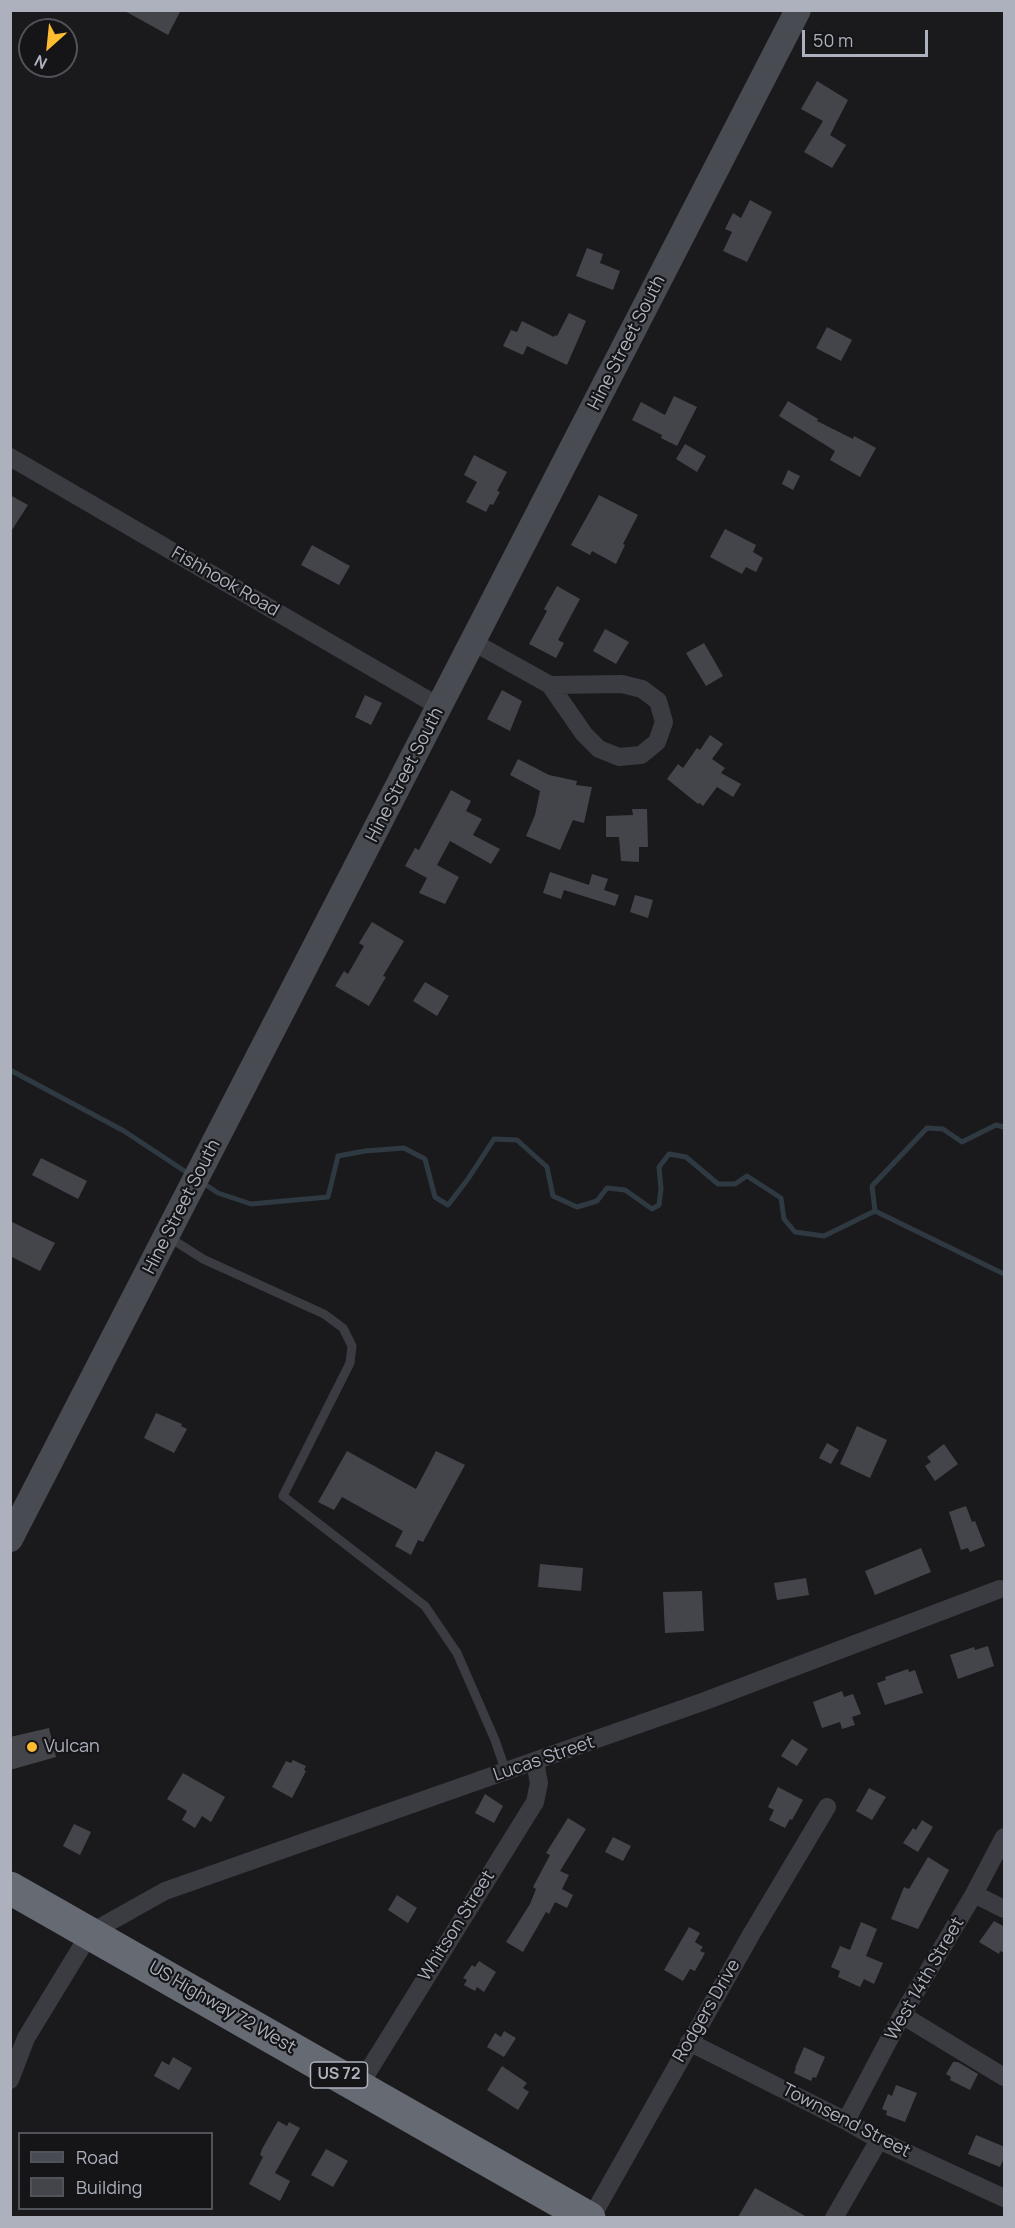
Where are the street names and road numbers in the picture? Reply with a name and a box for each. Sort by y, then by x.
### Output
street label: Hine Street South [584,272,670,414]
street label: Fishhook Road [167,543,283,621]
street label: Hine Street South [362,704,448,846]
street label: Hine Street South [139,1136,225,1278]
street label: Lucas Street [491,1732,597,1786]
street label: Whitson Street [414,1867,500,1985]
street label: West 14th Street [881,1914,969,2044]
street label: Rodgers Drive [669,1956,745,2066]
street label: US Highway 72 West [145,1957,299,2059]
road number: US 72 [310,2062,368,2088]
street label: Townsend Street [778,2079,914,2163]

